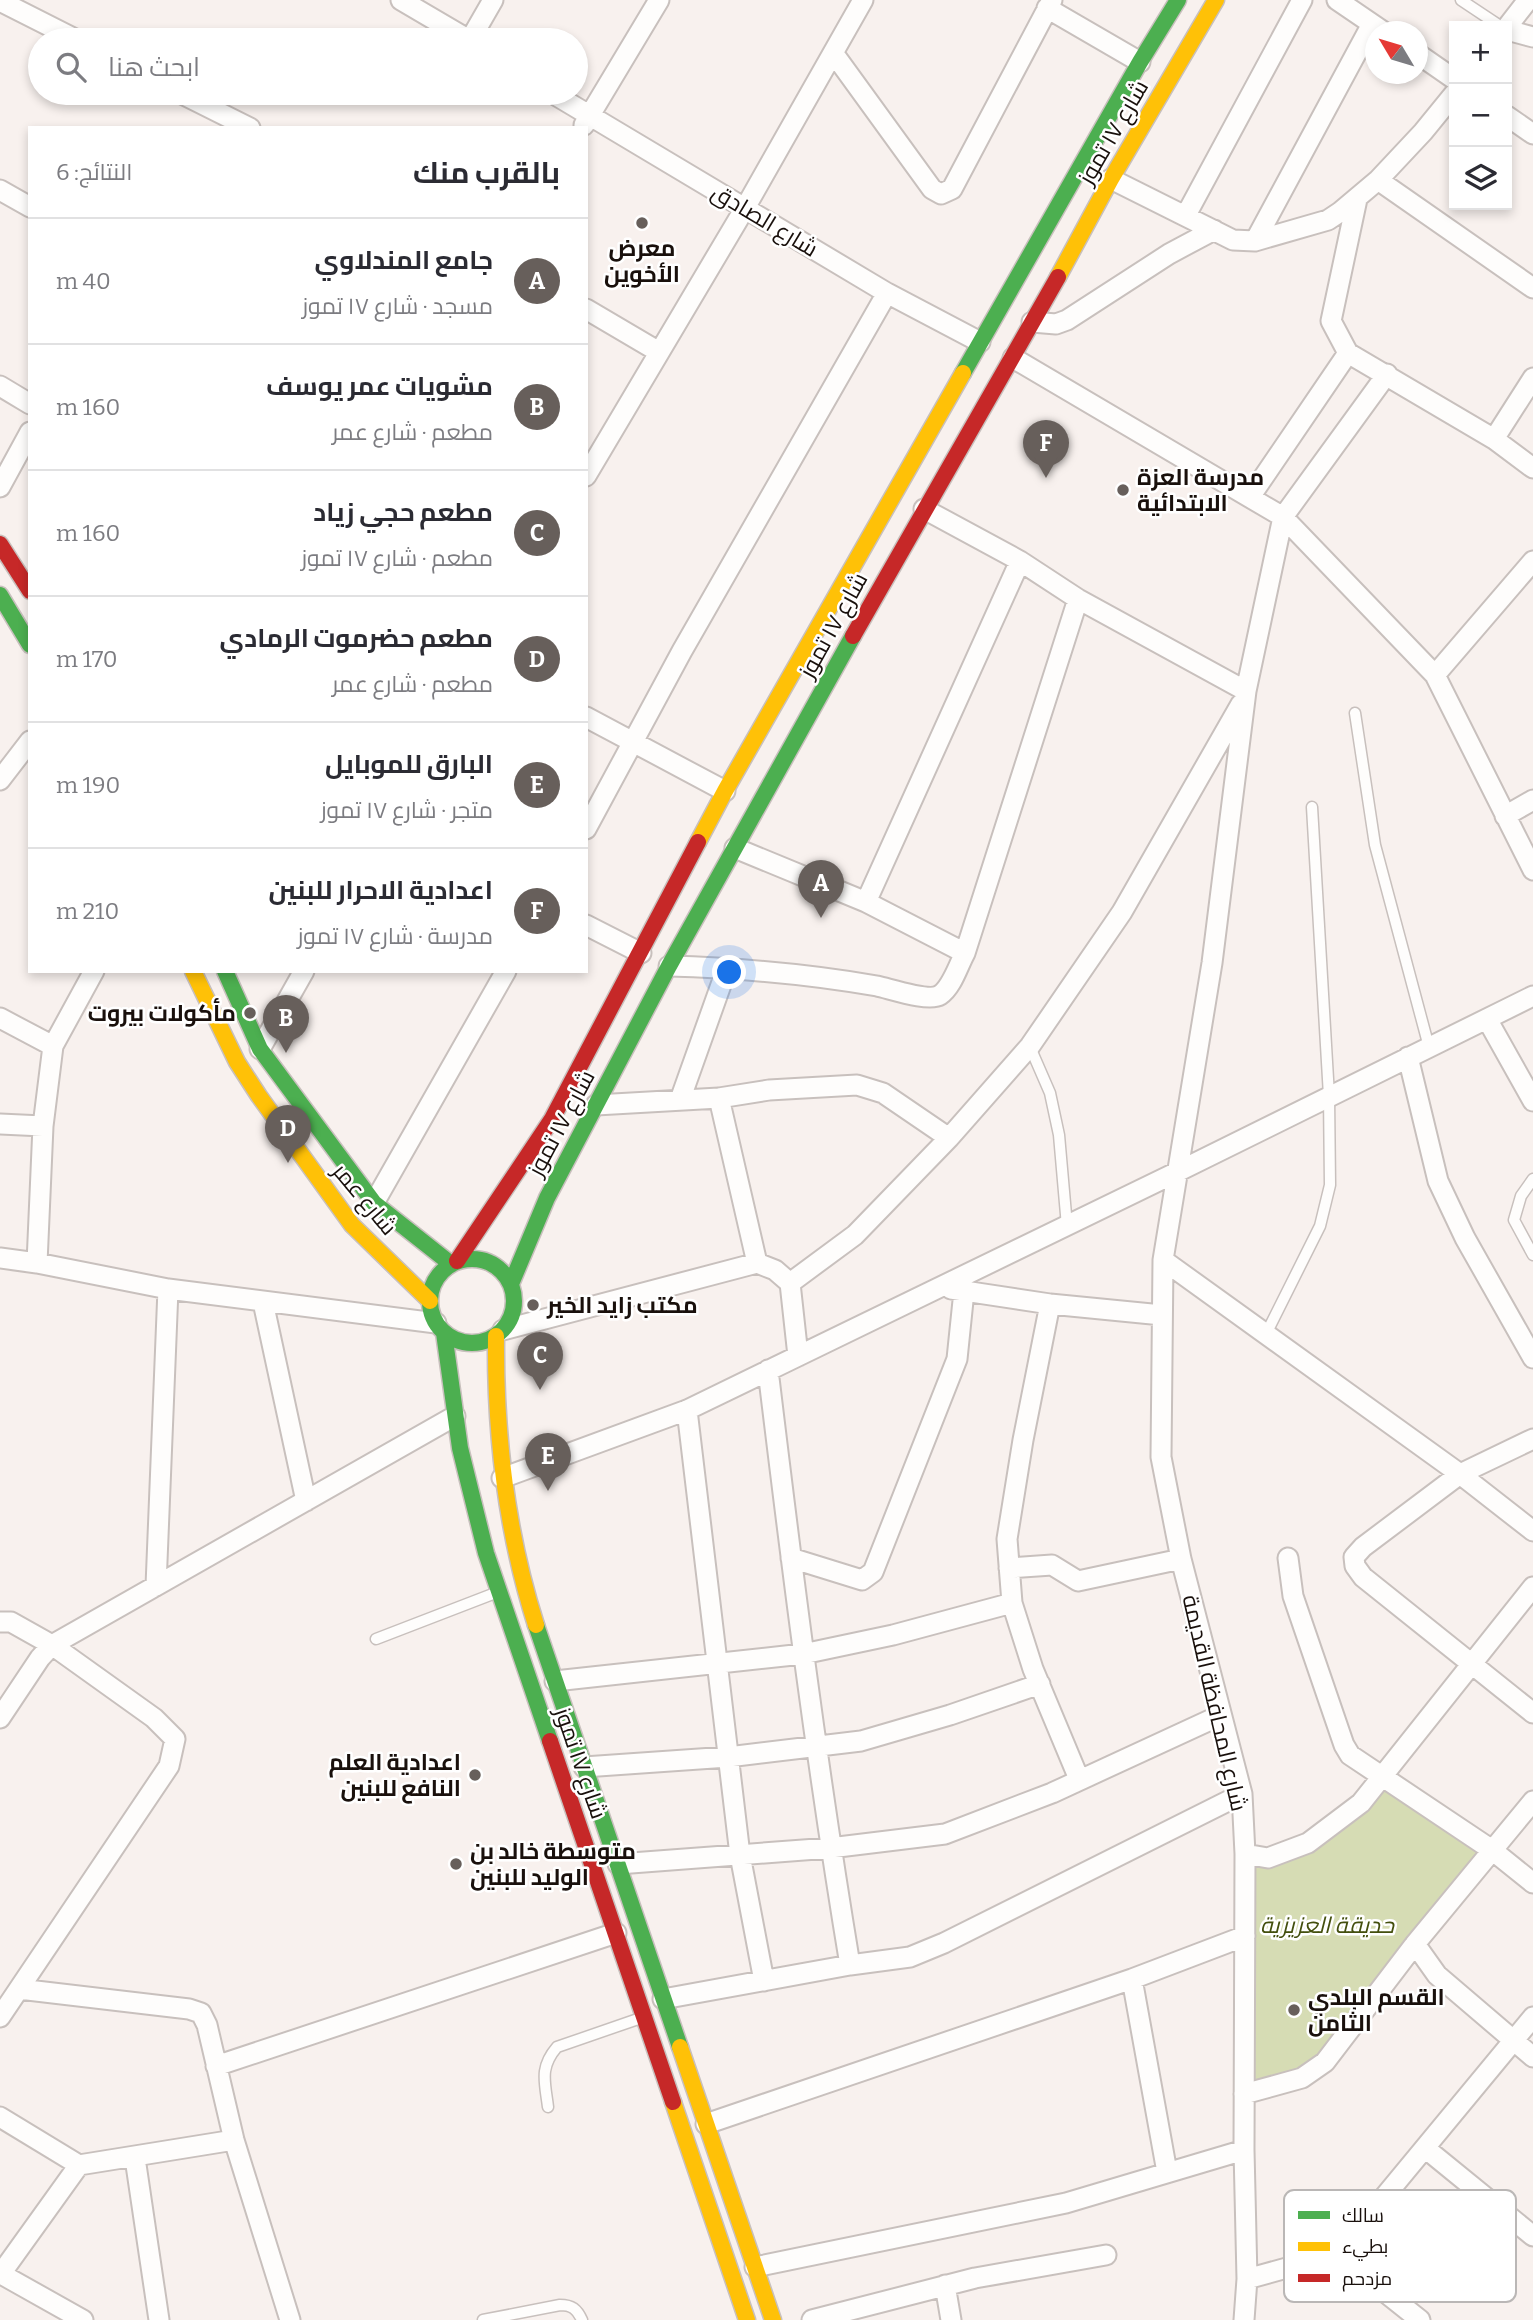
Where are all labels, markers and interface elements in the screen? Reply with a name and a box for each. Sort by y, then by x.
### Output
north arrow [1365,21,1428,84]
map controls [1449,21,1512,210]
button: + [1449,21,1512,84]
search box [28,28,588,105]
icon: search [52,48,90,86]
text: ابحث هنا [108,52,200,83]
street label: شارع ١٧ تموز [1071,75,1156,192]
button: − [1449,84,1512,147]
button: layers [1449,147,1512,210]
text: بالقرب منك [413,155,560,191]
text: النتائج: 6 [56,158,132,186]
street label: شارع الصادق [706,177,823,264]
marker: معرض الأخوين [634,215,650,231]
place label: معرض الأخوين [604,234,680,288]
text: جامع المندلاوي [315,245,493,276]
text: 40 m [56,267,111,295]
text: A [529,267,545,295]
text: مسجد · شارع ١٧ تموز [302,292,493,320]
text: مشويات عمر يوسف [266,371,493,402]
text: 160 m [56,393,120,421]
text: B [530,393,544,421]
text: مطعم · شارع عمر [332,418,493,446]
pin: F [1023,420,1069,478]
place label: مدرسة العزة الابتدائية [1137,463,1264,517]
marker: مدرسة العزة الابتدائية [1115,482,1131,498]
text: مطعم حجي زياد [313,497,493,528]
text: 160 m [56,519,120,547]
text: C [530,519,544,547]
text: مطعم · شارع ١٧ تموز [301,544,493,572]
street label: شارع ١٧ تموز [792,567,875,685]
text: مطعم حضرموت الرمادي [220,623,493,654]
text: 170 m [56,645,118,673]
text: D [529,645,545,673]
text: مطعم · شارع عمر [332,670,493,698]
text: البارق للموبايل [325,749,493,780]
text: 190 m [56,771,120,799]
text: E [530,771,544,799]
text: متجر · شارع ١٧ تموز [320,796,493,824]
pin: A [798,860,844,918]
text: اعدادية الاحرار للبنين [269,875,493,906]
text: 210 m [56,897,119,925]
text: F [531,897,543,925]
text: مدرسة · شارع ١٧ تموز [297,922,493,950]
your location [712,955,746,989]
pin: B [263,995,309,1053]
place label: مأكولات بيروت [88,998,236,1027]
marker: مأكولات بيروت [242,1005,258,1021]
street label: شارع ١٧ تموز [520,1065,602,1184]
pin: D [265,1105,311,1163]
street label: شارع عمر [324,1156,403,1242]
place label: مكتب زايد الخير [546,1291,698,1319]
marker: مكتب زايد الخير [525,1297,541,1313]
pin: C [517,1332,563,1390]
pin: E [525,1433,571,1491]
street label: شارع المحافظة القديمة [1175,1592,1254,1814]
street label: شارع ١٧ تموز [546,1702,613,1823]
place label: اعدادية العلم النافع للبنين [328,1748,461,1804]
marker: اعدادية العلم النافع للبنين [467,1767,483,1783]
place label: متوسطة خالد بن الوليد للبنين [470,1837,636,1891]
marker: متوسطة خالد بن الوليد للبنين [448,1856,464,1872]
park label: حديقة العزيزية [1260,1911,1395,1939]
place label: القسم البلدي الثامن [1308,1983,1445,2037]
marker: القسم البلدي الثامن [1286,2002,1302,2018]
legend [1284,2190,1516,2302]
text: سالك [1342,2204,1384,2227]
text: بطيء [1342,2235,1388,2261]
text: مزدحم [1342,2267,1392,2292]

